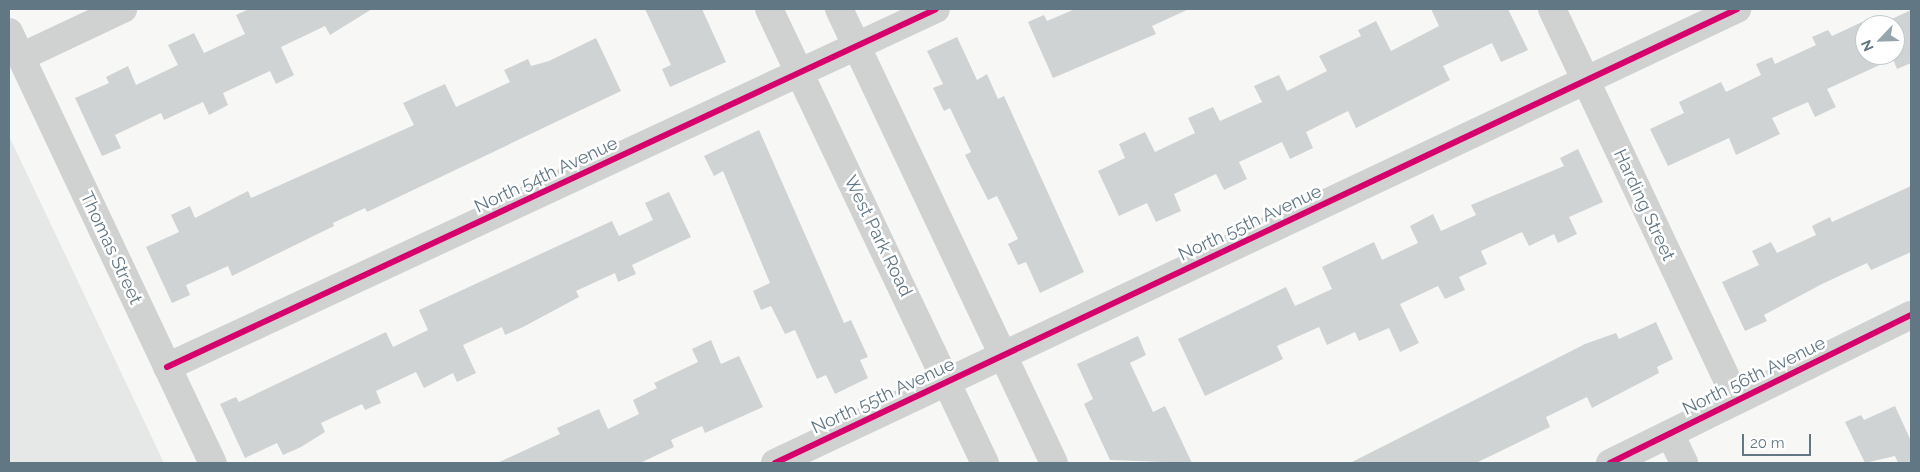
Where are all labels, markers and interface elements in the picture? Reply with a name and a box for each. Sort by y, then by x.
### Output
north arrow [1855,15,1905,65]
text: N [1858,38,1877,54]
street label: North 54th Avenue [471,132,621,218]
street label: Harding Street [1609,146,1679,264]
street label: West Park Road [839,172,917,300]
street label: North 55th Avenue [1175,180,1325,266]
street label: Thomas Street [75,188,147,308]
street label: North 56th Avenue [1679,332,1829,420]
street label: North 55th Avenue [808,353,958,439]
scale bar [1745,424,1814,456]
text: 20 m [1750,434,1785,452]

